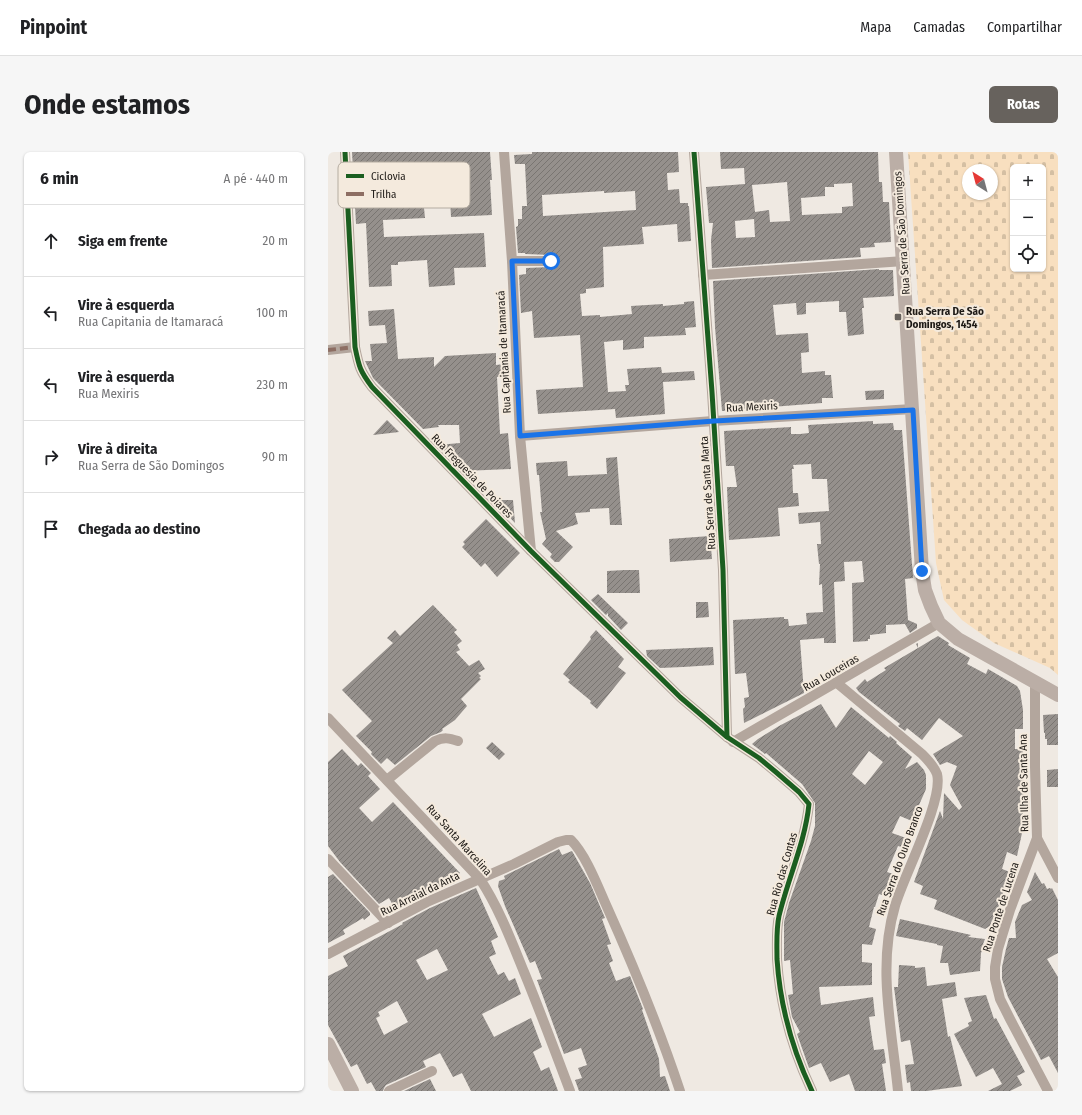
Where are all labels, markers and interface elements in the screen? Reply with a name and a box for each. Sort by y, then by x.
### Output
text: Pinpoint [20,16,87,39]
text: Mapa [860,19,891,36]
text: Camadas [913,19,965,36]
text: Compartilhar [987,19,1062,36]
button: Rotas [989,86,1058,123]
text: Onde estamos [24,88,190,121]
legend [338,162,470,208]
north arrow [962,164,998,200]
map controls [1010,164,1046,272]
button: + [1010,164,1046,200]
text: 6 min [40,168,79,189]
text: Ciclovia [371,170,406,183]
text: A pé · 440 m [223,171,288,186]
street label: Rua Serra de São Domingos [891,171,913,295]
text: Trilha [371,188,396,201]
button: − [1010,200,1046,236]
icon: ahead [40,230,62,252]
text: Siga em frente [78,232,168,250]
text: 20 m [262,233,288,248]
button: locate [1010,236,1046,272]
route start [542,252,560,270]
street label: Rua Capitania de Itamaracá [494,290,514,414]
text: Vire à esquerda [78,296,175,314]
icon: left [40,302,62,324]
text: 100 m [256,305,288,320]
place label: Rua Serra De São Domingos, 1454 [906,305,984,331]
marker: Rua Serra De São Domingos, 1454 [893,312,903,322]
text: Rua Capitania de Itamaracá [78,314,223,329]
text: Vire à esquerda [78,368,175,386]
icon: left [40,374,62,396]
text: 230 m [257,377,288,392]
text: Rua Mexiris [78,386,139,401]
street label: Rua Mexiris [726,399,778,415]
street label: Rua Freguesia de Poiares [429,431,516,521]
street label: Rua Serra de Santa Marta [698,436,718,550]
text: Vire à direita [78,440,157,458]
icon: right [40,446,62,468]
text: 90 m [262,449,288,464]
text: Rua Serra de São Domingos [78,458,224,473]
icon: arrive [40,518,62,540]
text: Chegada ao destino [78,520,200,538]
route end [913,562,931,580]
street label: Rua Louceiras [801,652,861,694]
street label: Rua Ilha de Santa Ana [1017,734,1031,832]
street label: Rua Santa Marcelina [424,802,494,878]
street label: Rua Serra do Ouro Branco [874,804,926,918]
street label: Rua Rio das Contas [764,831,800,917]
street label: Rua Ponte de Lucena [980,860,1022,954]
street label: Rua Arraial da Anta [378,869,462,919]

